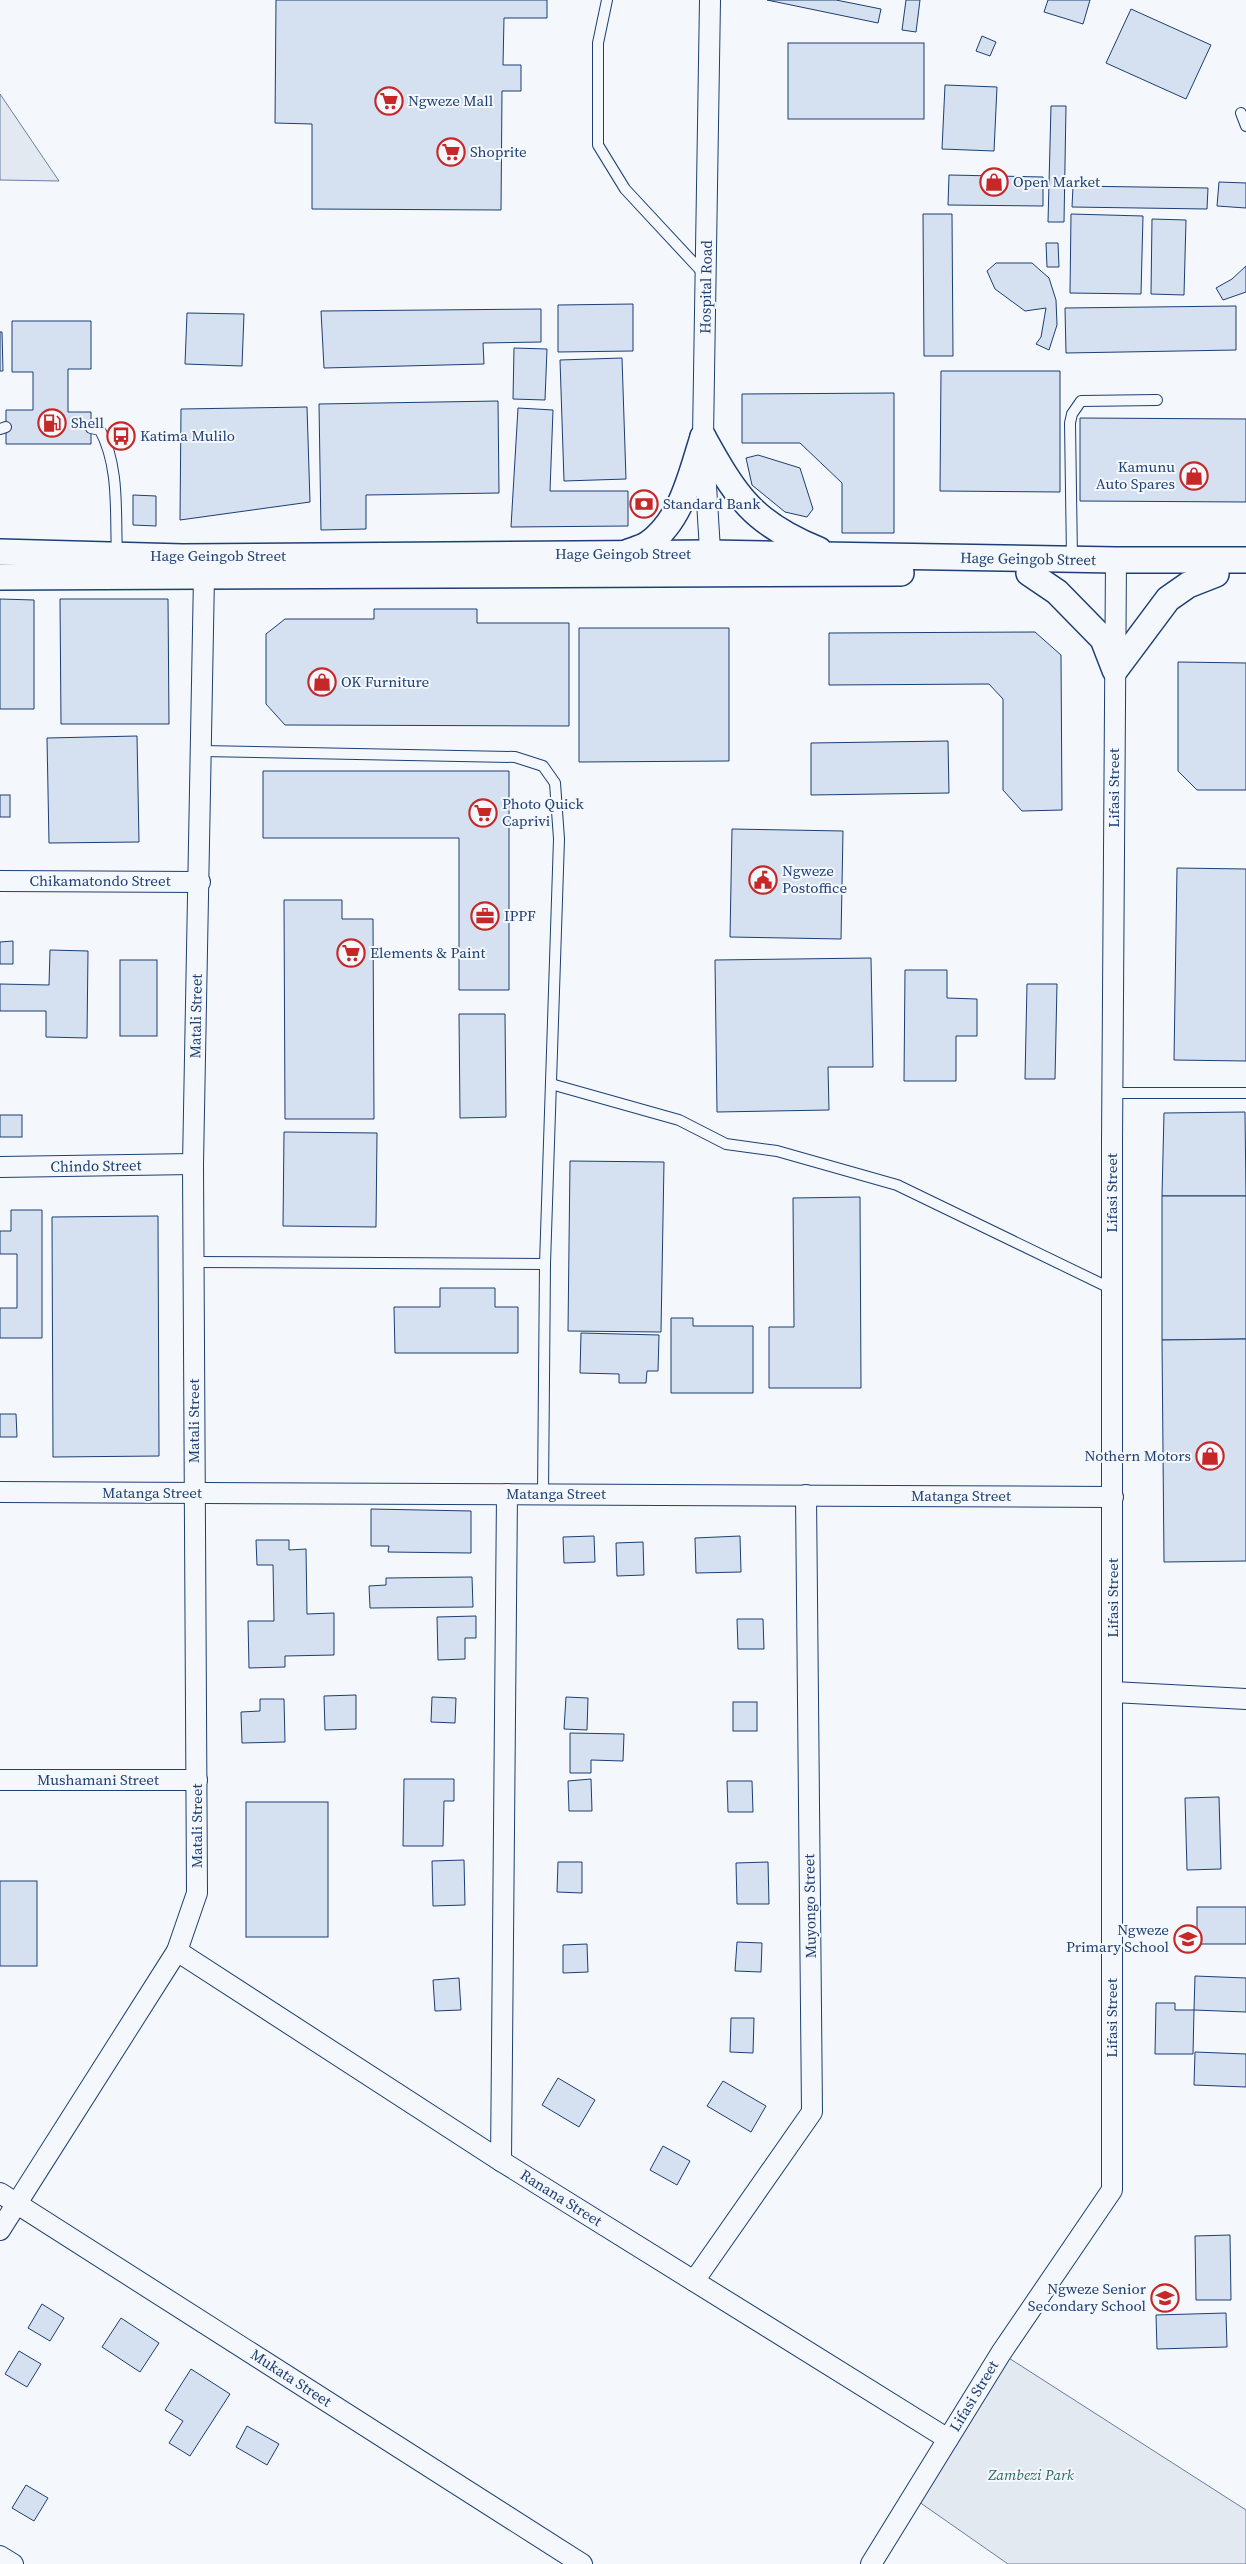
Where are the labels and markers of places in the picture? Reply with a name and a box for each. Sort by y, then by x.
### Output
supermarket icon: Ngweze Mall [374,86,404,116]
place label: Ngweze Mall [408,90,494,111]
supermarket icon: Shoprite [436,137,466,167]
place label: Shoprite [470,141,527,162]
shop icon: Open Market [979,167,1009,197]
place label: Open Market [1013,171,1100,192]
fuel station icon: Shell [37,408,67,438]
place label: Shell [71,412,105,433]
bus stop icon: Katima Mulilo [106,421,136,451]
place label: Katima Mulilo [140,425,235,446]
place label: Kamunu Auto Spares [1096,456,1175,494]
shop icon: Kamunu Auto Spares [1179,461,1209,491]
bank icon: Standard Bank [629,489,659,519]
place label: Standard Bank [663,493,761,514]
shop icon: OK Furniture [307,667,337,697]
place label: OK Furniture [341,671,430,692]
place label: Photo Quick Caprivi [502,793,585,831]
supermarket icon: Photo Quick Caprivi [468,798,498,828]
place label: Ngweze Postoffice [782,860,847,898]
public building icon: Ngweze Postoffice [748,865,778,895]
office icon: IPPF [470,901,500,931]
place label: IPPF [504,905,536,926]
supermarket icon: Elements & Paint [336,938,366,968]
place label: Elements & Paint [370,942,485,963]
shop icon: Nothern Motors [1195,1441,1225,1471]
place label: Nothern Motors [1084,1445,1191,1466]
place label: Ngweze Primary School [1066,1919,1170,1957]
school or university icon: Ngweze Primary School [1173,1924,1203,1954]
place label: Ngweze Senior Secondary School [1028,2278,1147,2316]
school or university icon: Ngweze Senior Secondary School [1150,2283,1180,2313]

